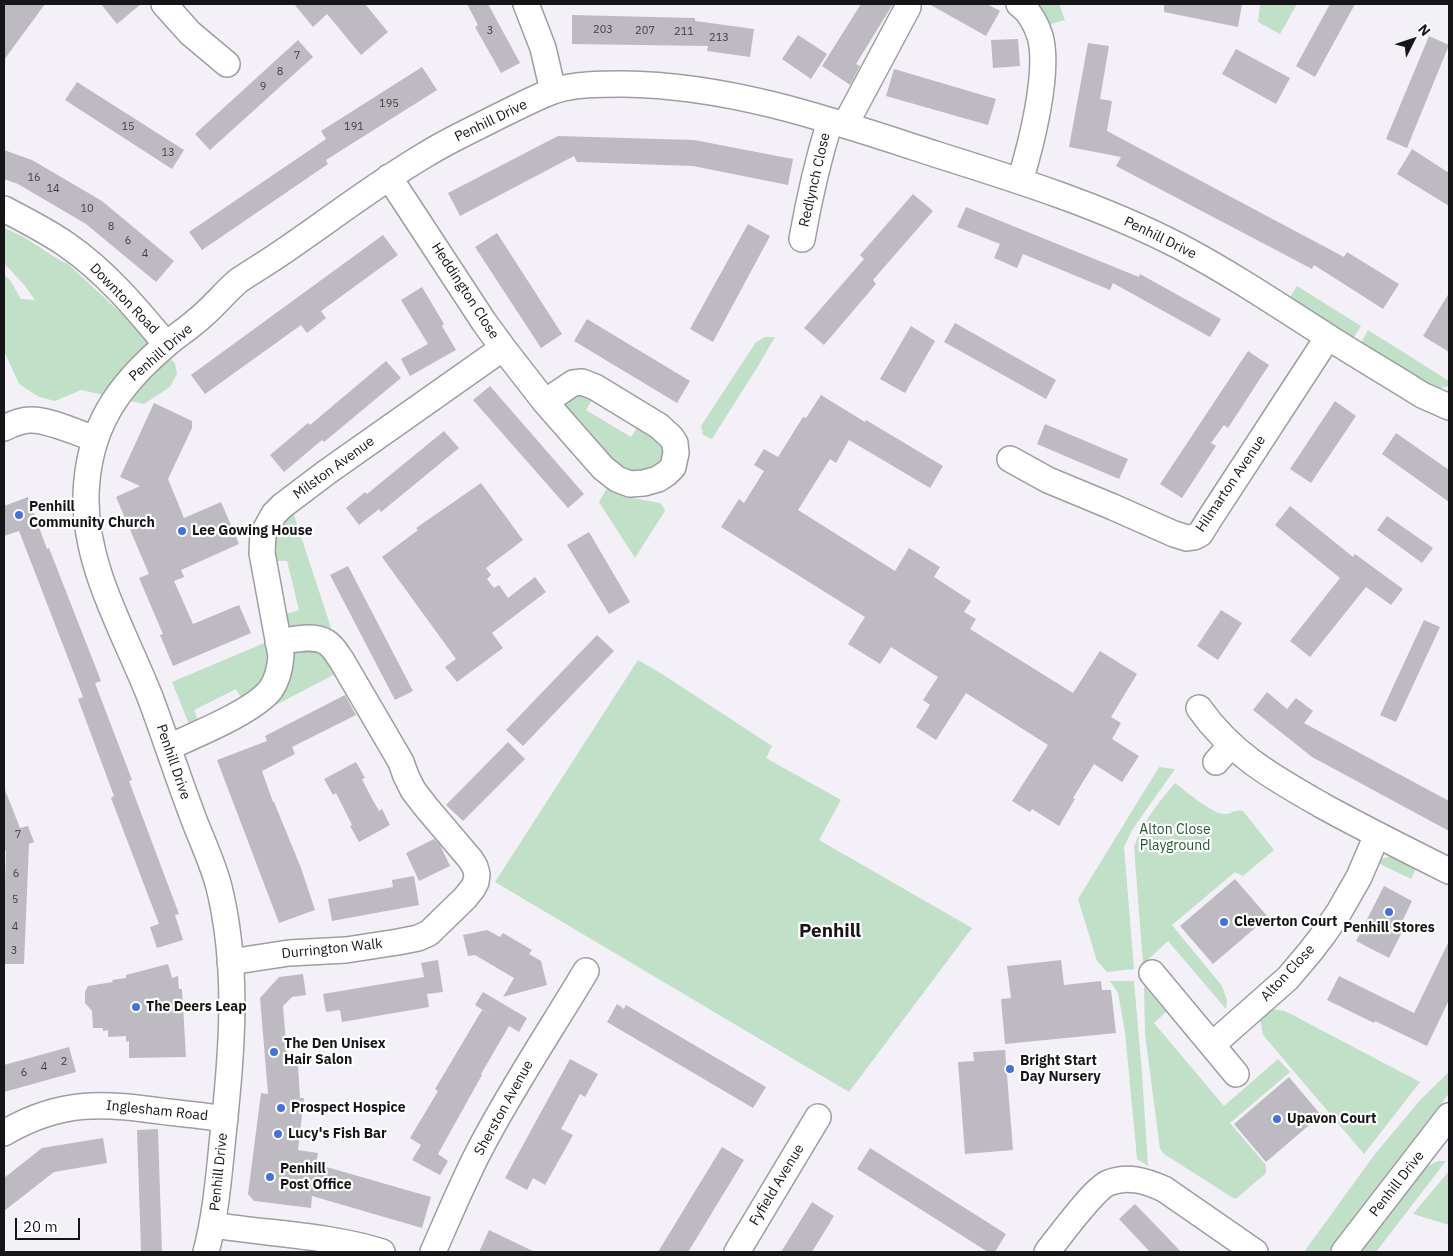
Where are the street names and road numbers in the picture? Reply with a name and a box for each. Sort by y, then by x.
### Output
street label: Penhill Drive [452,96,530,146]
street label: Redlynch Close [796,131,834,229]
street label: Penhill Drive [1121,213,1199,263]
street label: Heddington Close [428,240,502,342]
street label: Downton Road [86,260,162,338]
street label: Penhill Drive [126,321,196,385]
street label: Milston Avenue [290,433,378,503]
street label: Hilmarton Avenue [1192,433,1270,535]
street label: Penhill Drive [152,722,194,802]
street label: Durrington Walk [281,935,383,963]
street label: Alton Close [1257,941,1319,1005]
street label: Sherston Avenue [471,1057,537,1159]
street label: Inglesham Road [105,1097,209,1125]
street label: Penhill Drive [207,1132,231,1212]
street label: Fyfield Avenue [746,1141,808,1229]
street label: Penhill Drive [1366,1148,1428,1220]

